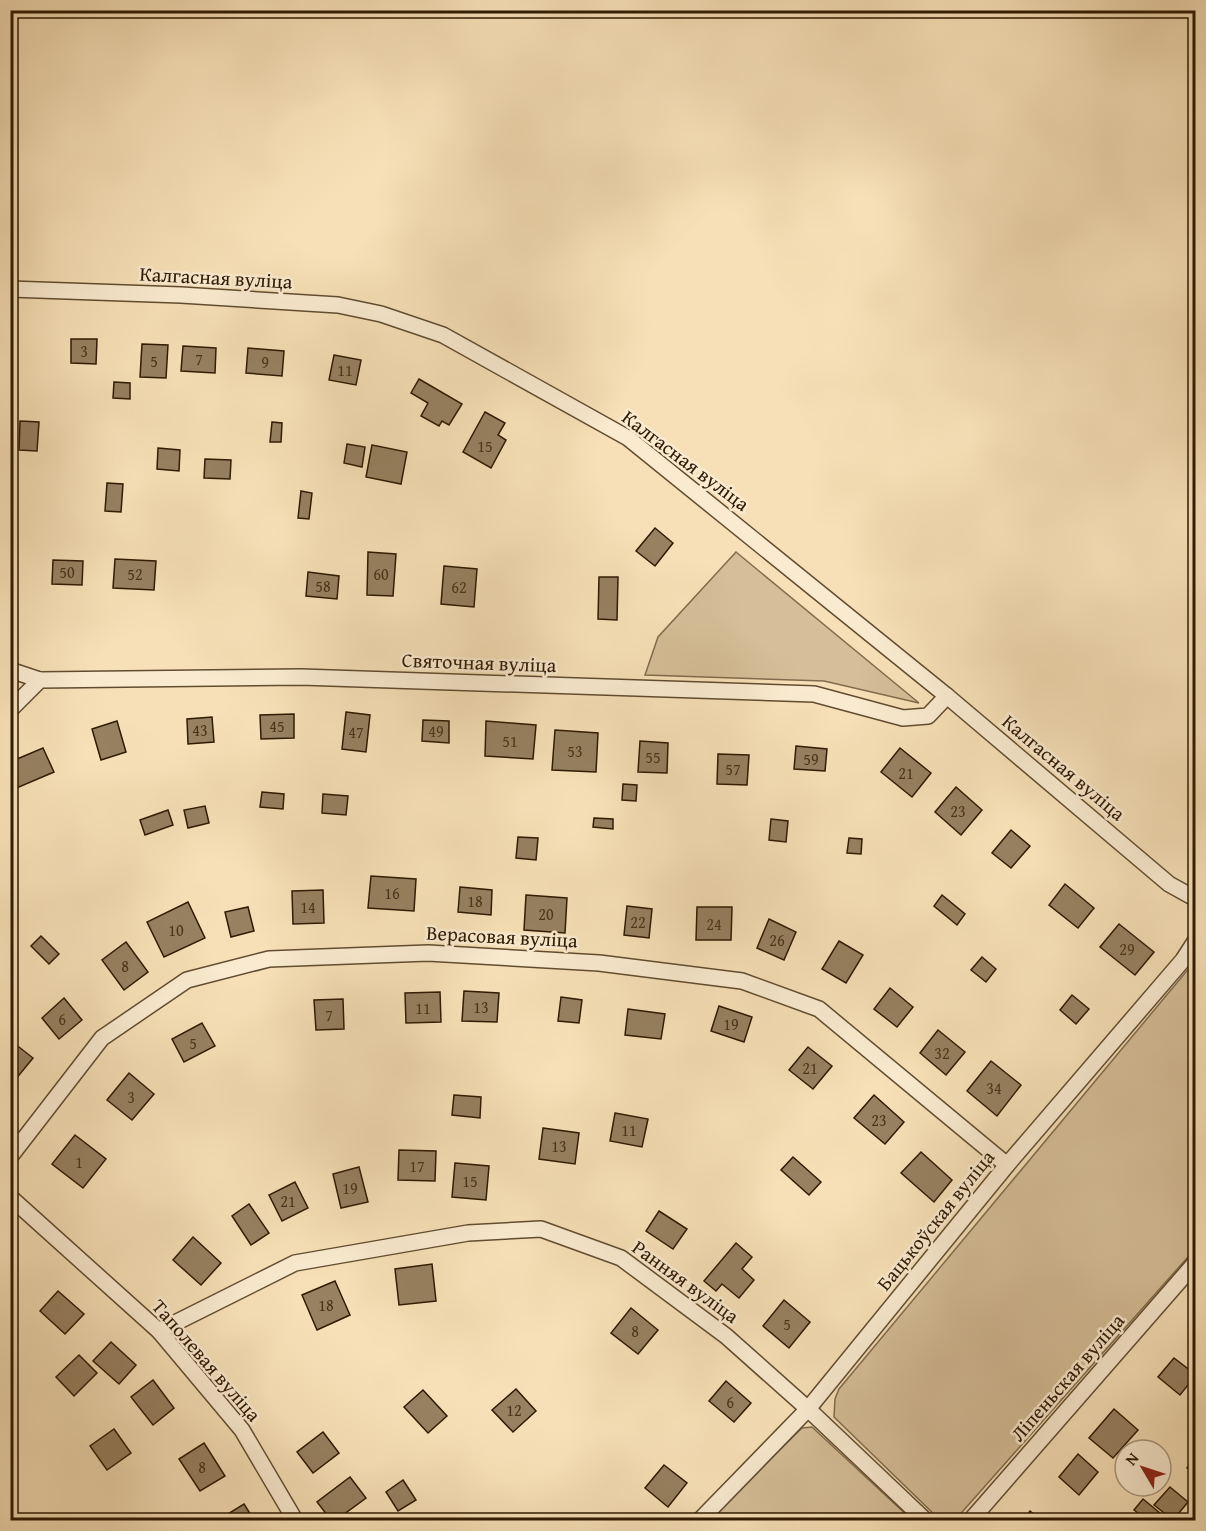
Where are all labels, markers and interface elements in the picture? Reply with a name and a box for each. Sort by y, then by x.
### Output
street label: Калгасная вуліца [139,259,294,296]
house number: 3 [80,339,88,363]
house number: 7 [195,347,203,371]
house number: 5 [150,349,158,373]
house number: 9 [261,350,269,374]
house number: 11 [337,358,353,382]
street label: Калгасная вуліца [616,402,756,518]
house number: 15 [477,434,493,458]
house number: 50 [59,560,75,584]
house number: 52 [127,562,143,586]
house number: 60 [373,562,389,586]
house number: 58 [315,574,331,598]
house number: 62 [451,575,467,599]
street label: Святочная вуліца [401,645,557,679]
street label: Калгасная вуліца [996,707,1132,828]
house number: 45 [269,714,285,738]
house number: 43 [192,718,208,742]
house number: 49 [428,719,444,743]
house number: 47 [348,720,364,744]
house number: 51 [502,729,518,753]
house number: 53 [567,739,583,763]
house number: 55 [645,745,661,769]
house number: 59 [803,747,819,771]
house number: 57 [725,757,741,781]
house number: 21 [898,761,914,785]
house number: 23 [950,799,966,823]
house number: 16 [384,881,400,905]
house number: 18 [467,889,483,913]
house number: 14 [300,895,316,919]
house number: 20 [538,902,554,926]
house number: 22 [630,910,646,934]
house number: 24 [706,912,722,936]
house number: 10 [168,918,184,942]
street label: Верасовая вуліца [426,918,579,954]
house number: 26 [769,928,785,952]
house number: 29 [1119,937,1135,961]
house number: 8 [121,954,129,978]
house number: 13 [473,995,489,1019]
house number: 11 [415,996,431,1020]
house number: 7 [325,1003,333,1027]
house number: 6 [58,1007,66,1031]
house number: 19 [723,1012,739,1036]
house number: 5 [189,1031,197,1055]
house number: 32 [934,1041,950,1065]
house number: 21 [802,1056,818,1080]
house number: 34 [986,1076,1002,1100]
house number: 3 [127,1085,135,1109]
house number: 23 [871,1108,887,1132]
house number: 11 [621,1118,637,1142]
house number: 13 [551,1134,567,1158]
street label: Бацькоўская вуліца [869,1143,1001,1297]
house number: 1 [75,1150,83,1174]
house number: 17 [409,1154,425,1178]
house number: 15 [462,1169,478,1193]
house number: 19 [342,1176,358,1200]
house number: 21 [280,1189,296,1213]
street label: Ранняя вуліца [627,1232,746,1330]
street label: Таполевая вуліца [146,1292,269,1428]
house number: 18 [318,1293,334,1317]
street label: Ліпеньская вуліца [1003,1306,1131,1447]
house number: 5 [783,1312,791,1336]
house number: 8 [631,1319,639,1343]
house number: 6 [726,1390,734,1414]
house number: 12 [506,1398,522,1422]
north arrow [1113,1438,1173,1498]
text: N [1119,1447,1144,1470]
house number: 8 [198,1455,206,1479]

